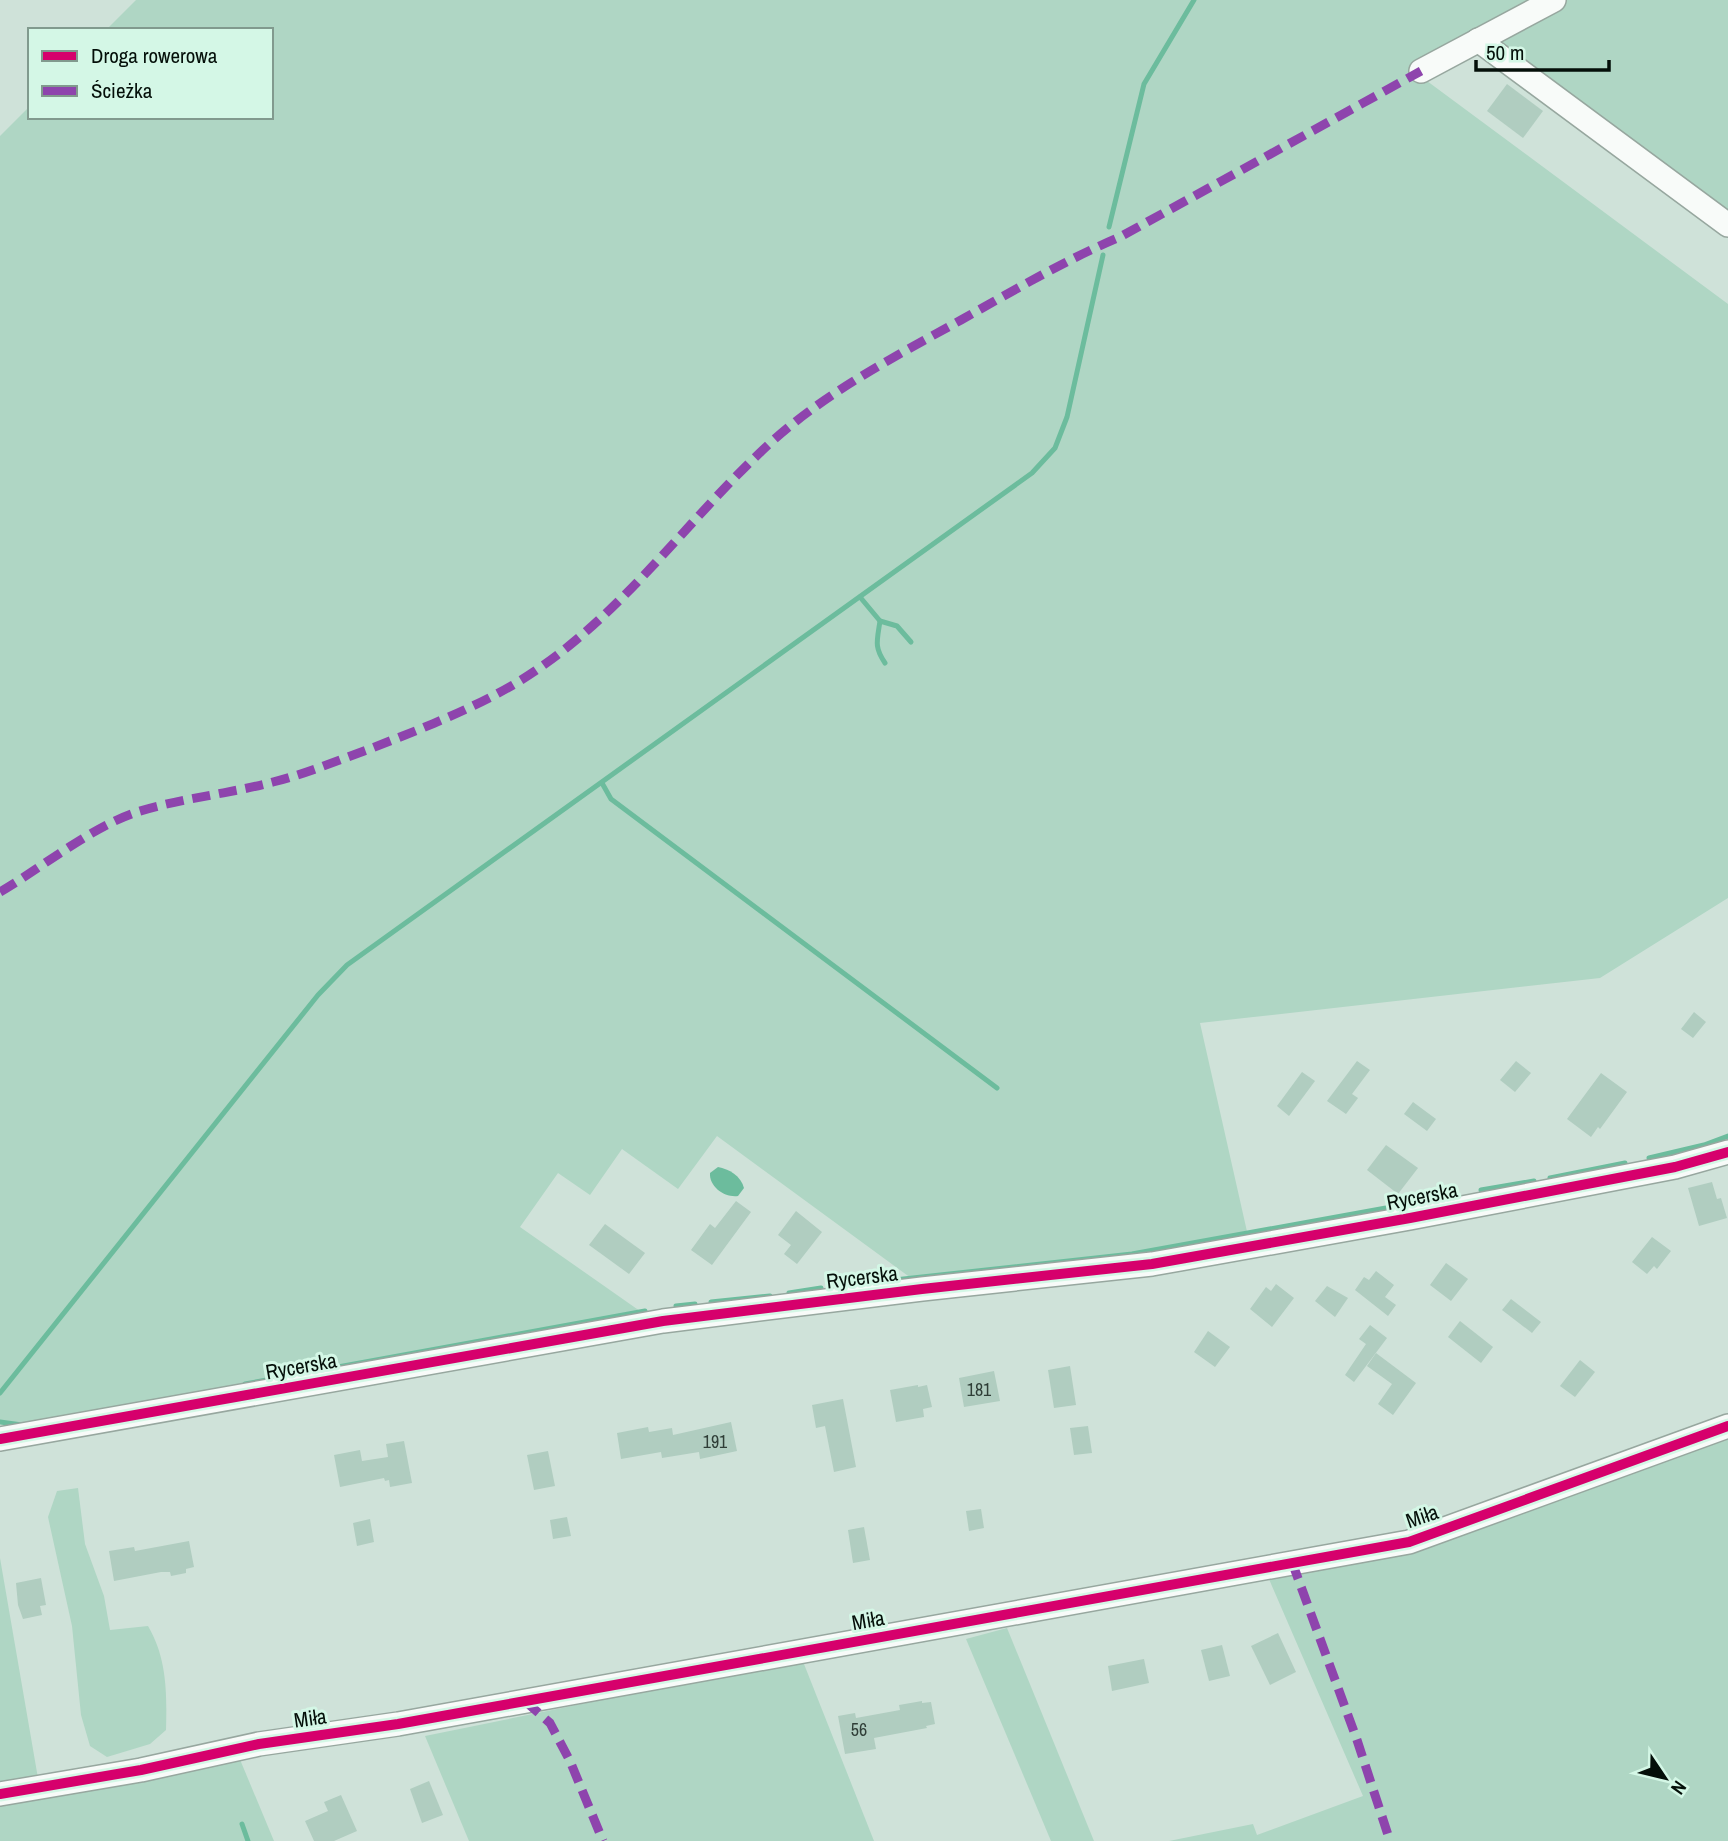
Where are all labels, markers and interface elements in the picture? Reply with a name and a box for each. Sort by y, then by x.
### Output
legend [28,28,273,119]
scale bar [1476,28,1609,72]
text: 50 m [1486,38,1524,67]
text: Droga rowerowa [91,41,218,70]
text: Ścieżka [91,76,153,105]
street label: Rycerska [1384,1175,1460,1217]
street label: Rycerska [825,1258,900,1296]
street label: Rycerska [263,1345,339,1387]
house number: 181 [967,1377,992,1402]
house number: 191 [703,1429,728,1454]
street label: Miła [1402,1497,1442,1535]
street label: Miła [849,1603,887,1637]
street label: Miła [292,1701,329,1735]
house number: 56 [851,1717,867,1742]
north arrow [1630,1743,1700,1813]
text: N [1665,1776,1693,1800]

